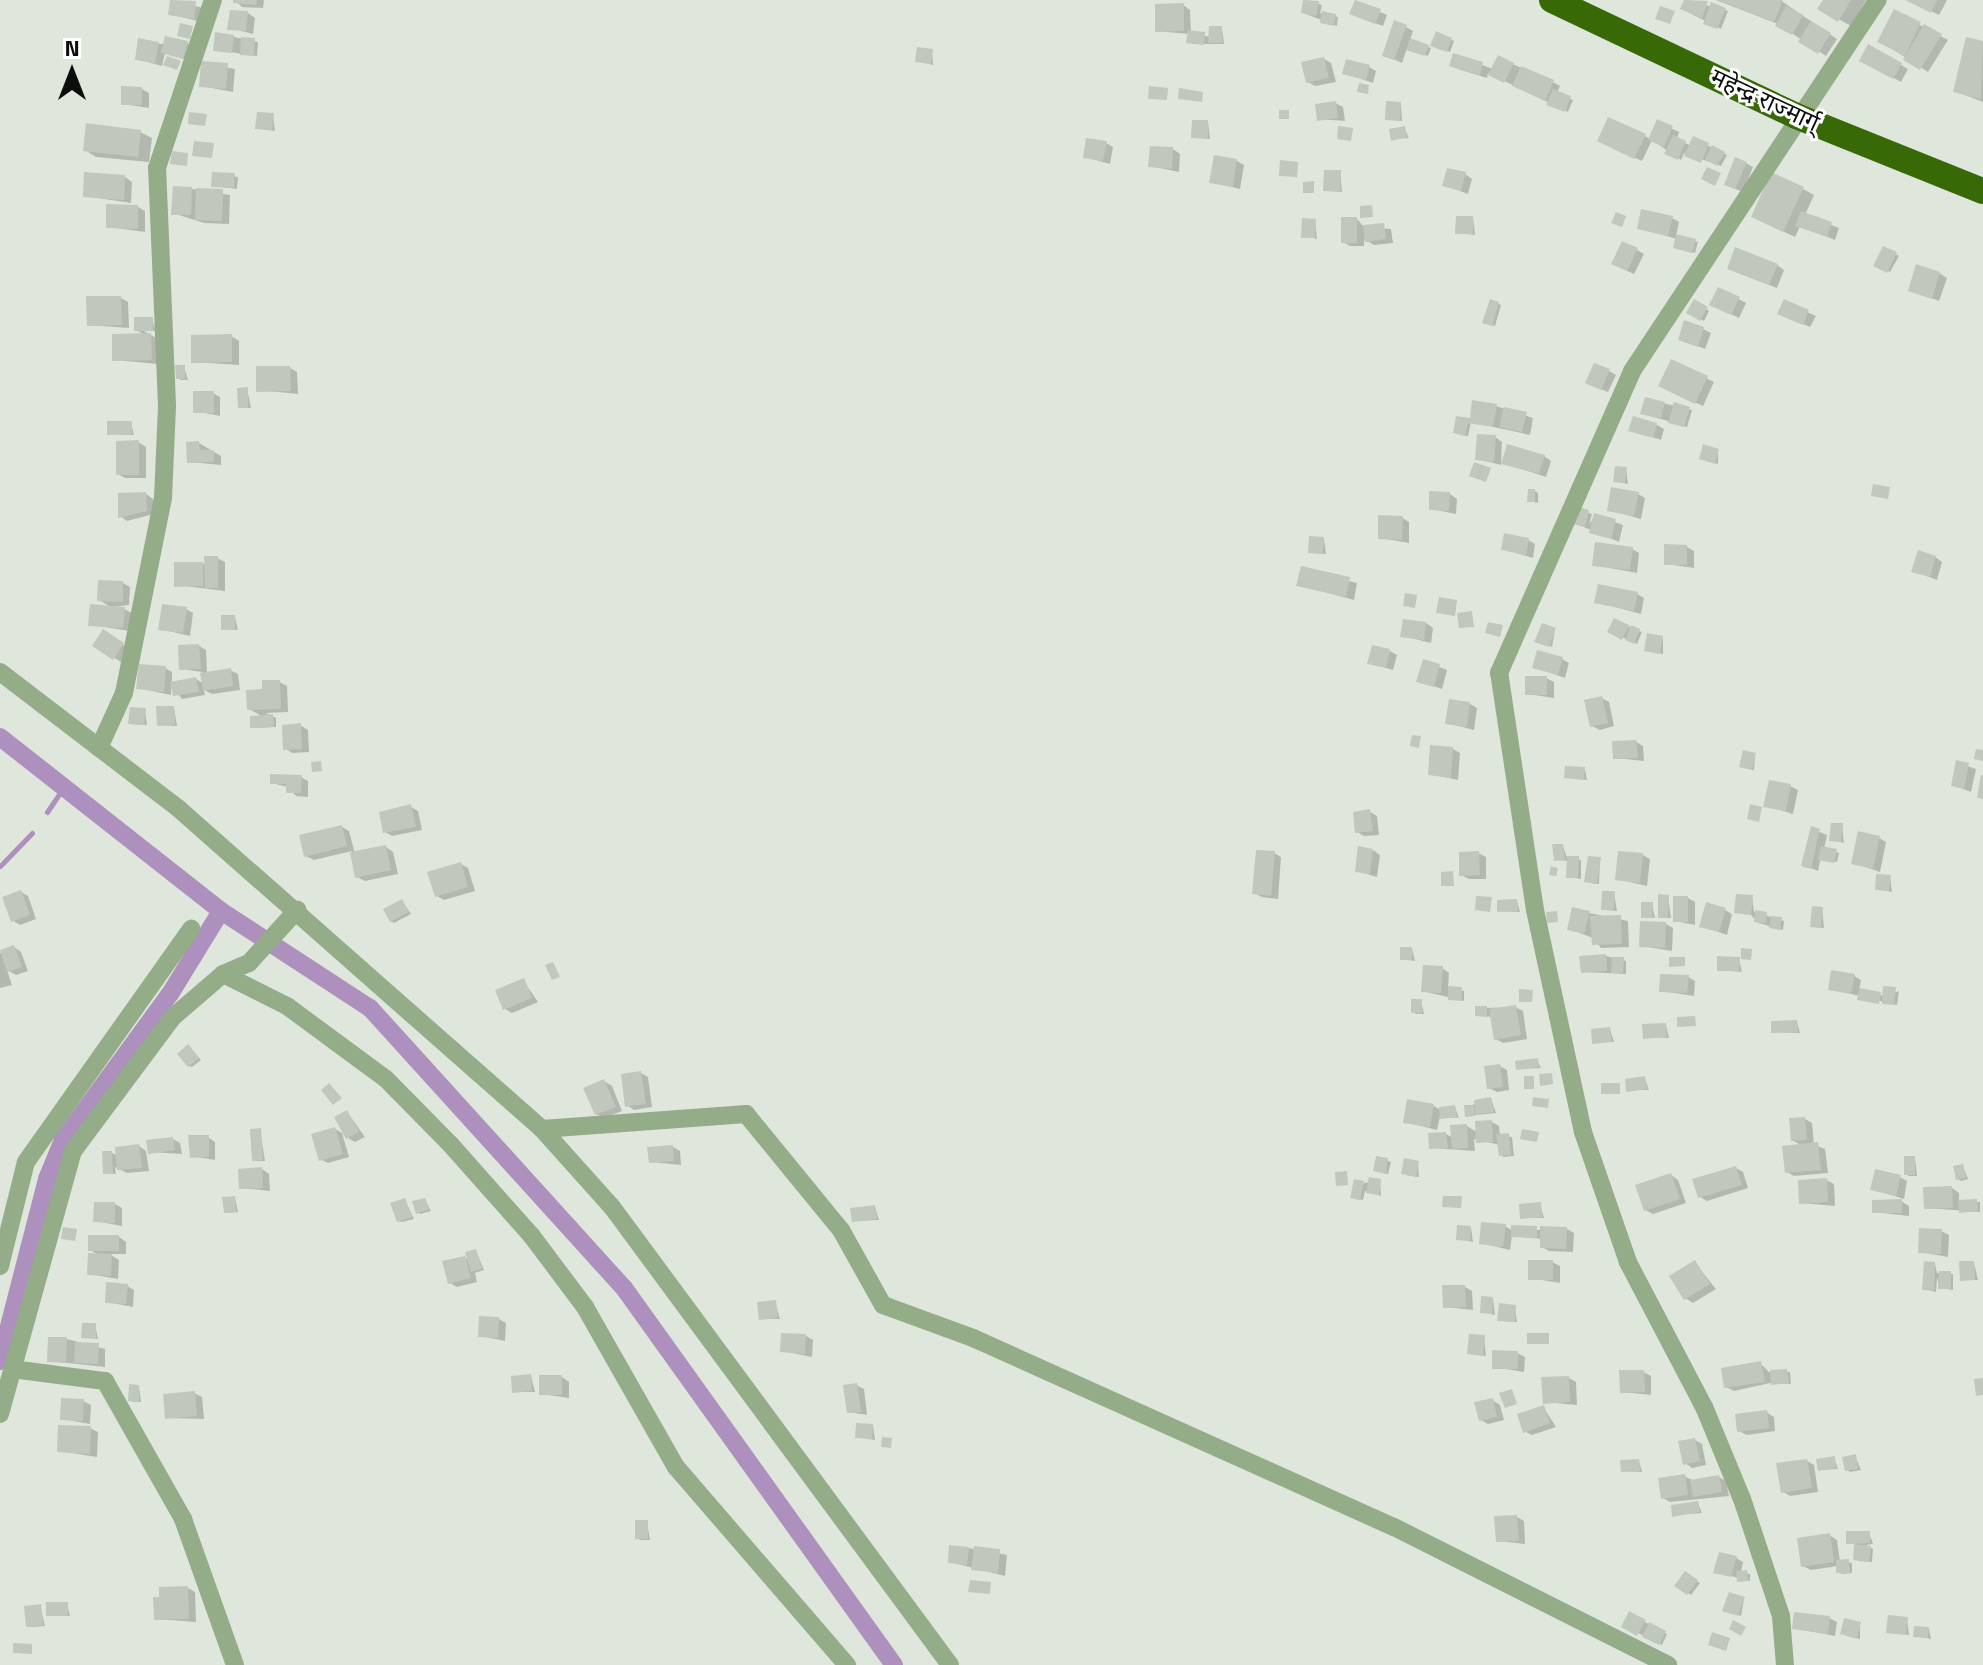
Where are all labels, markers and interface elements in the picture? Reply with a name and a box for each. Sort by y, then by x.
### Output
text: N [64,31,80,65]
north arrow [32,32,112,112]
street label: महेन्द्र राज्मार्ग् [1706,62,1824,138]

